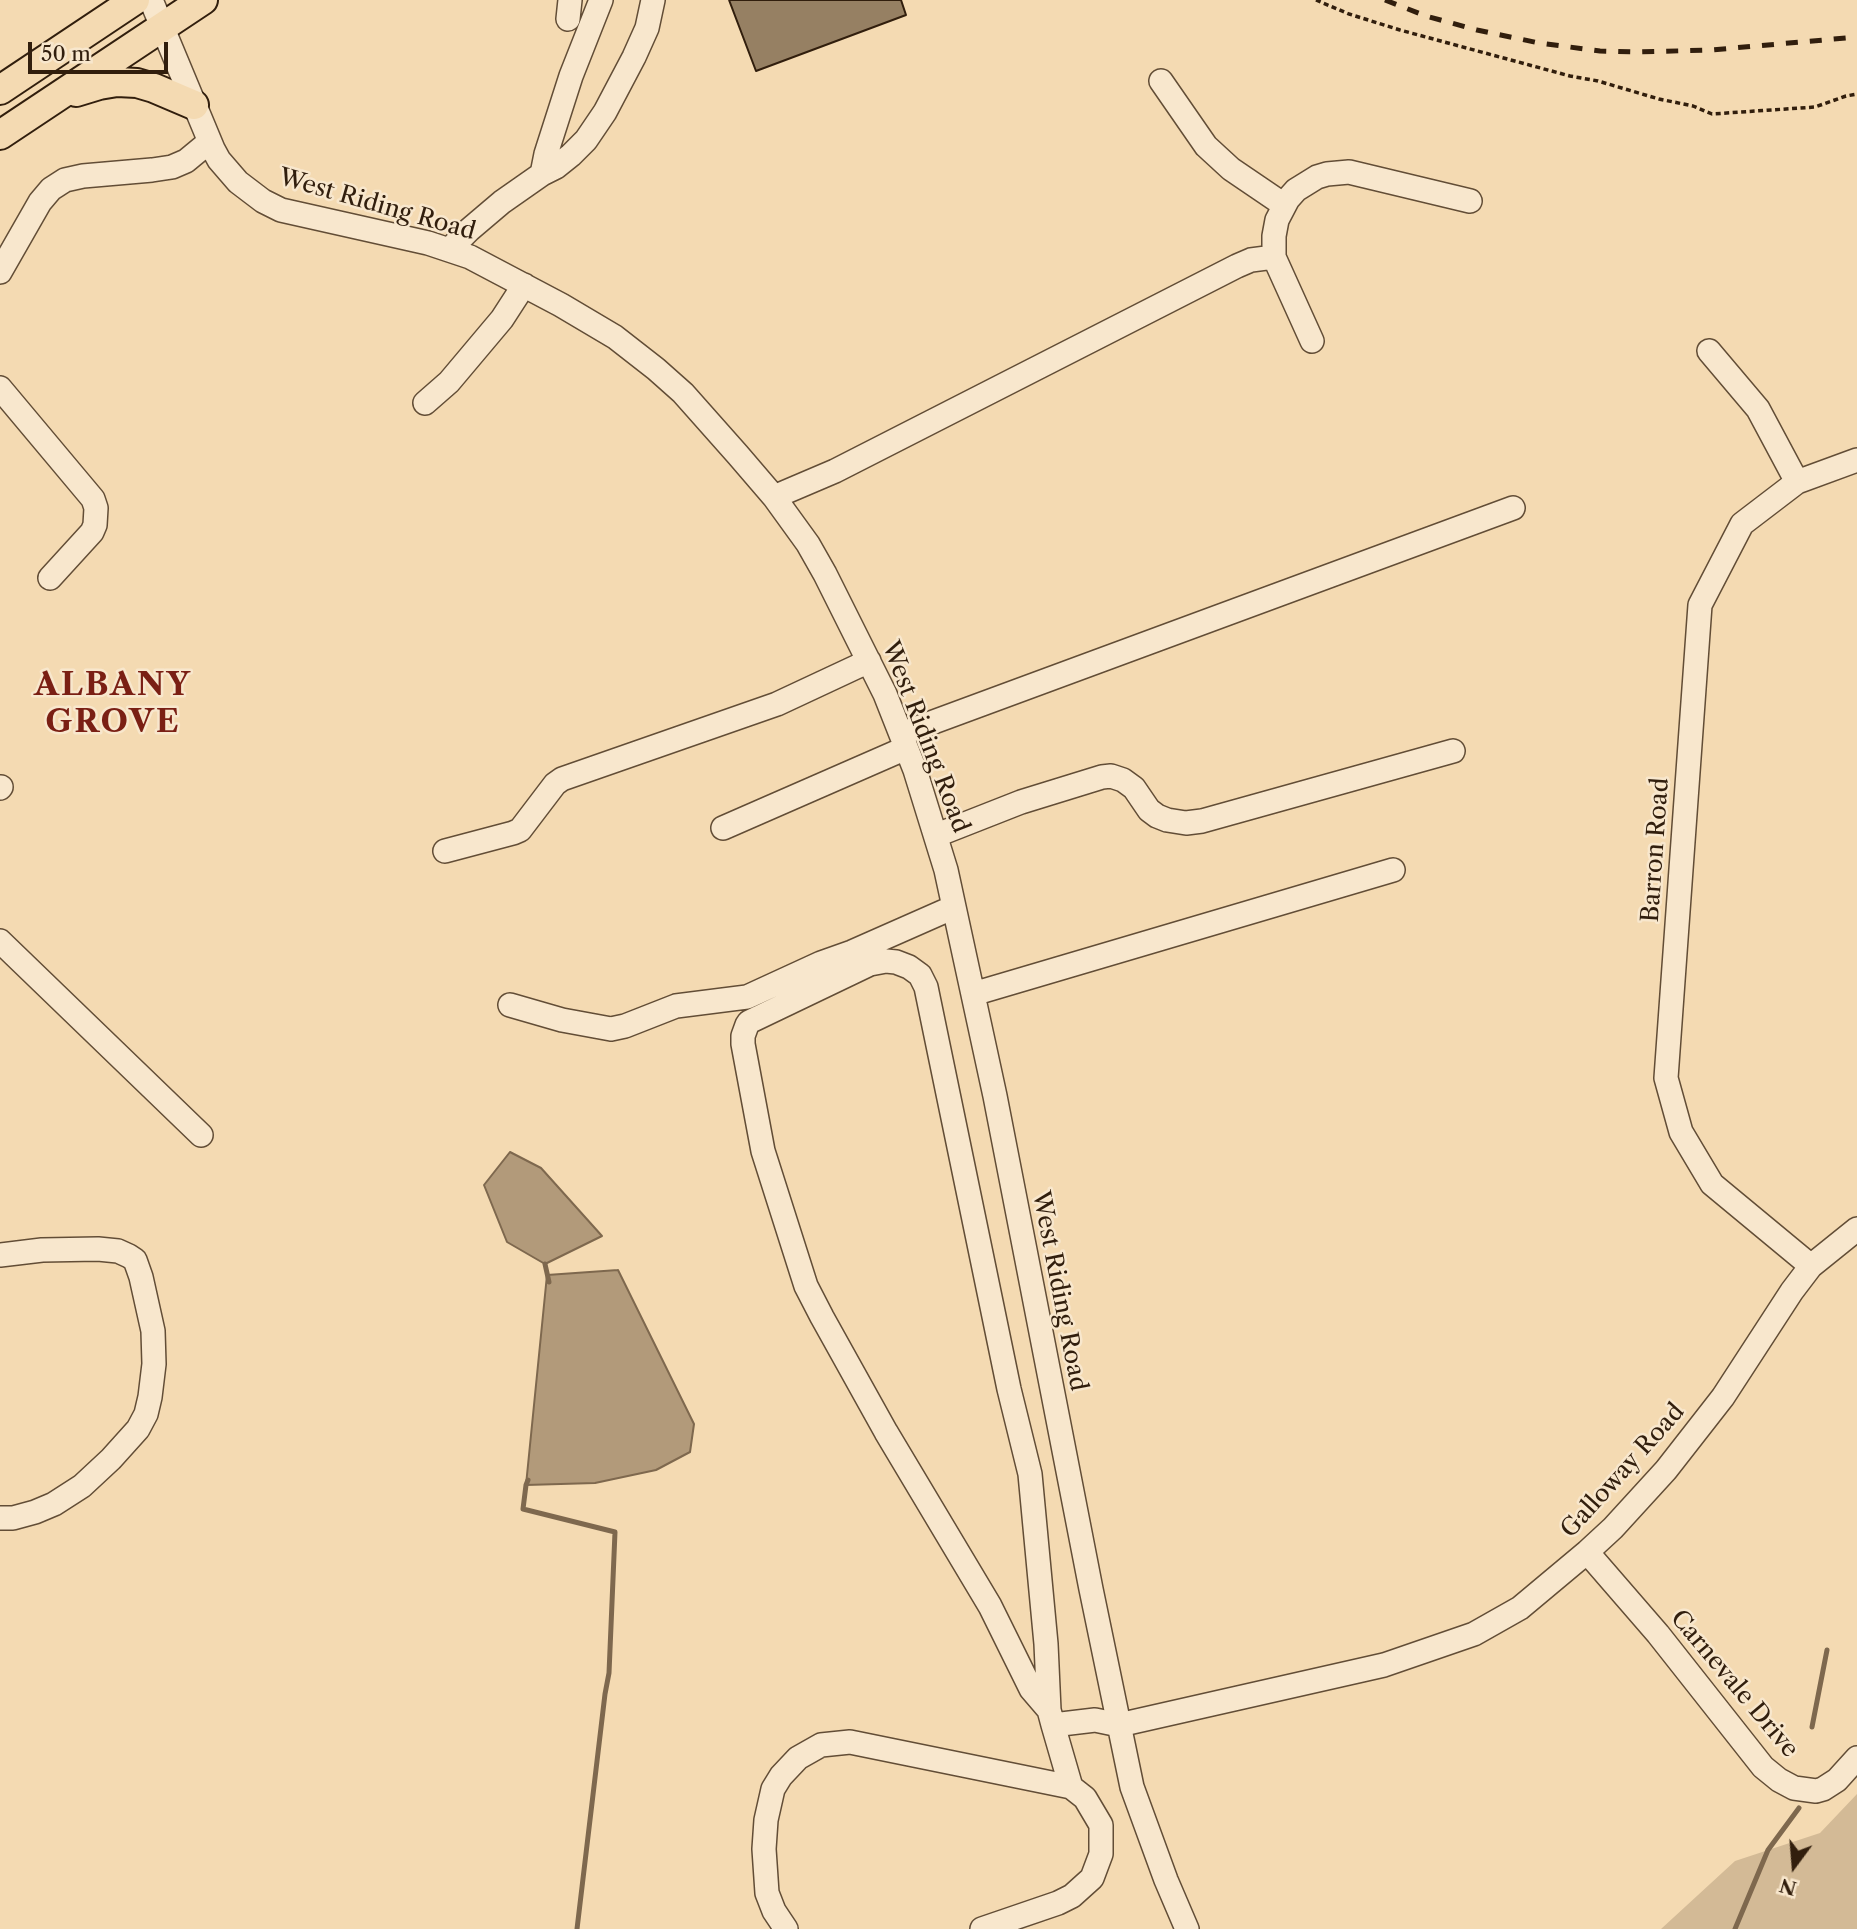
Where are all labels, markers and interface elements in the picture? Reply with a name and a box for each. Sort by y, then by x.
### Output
scale bar [32,28,172,72]
text: 50 m [41,41,91,66]
street label: West Riding Road [275,163,479,247]
street label: West Riding Road [875,637,975,837]
district label: ALBANY GROVE [35,667,191,742]
street label: Barron Road [1637,777,1675,923]
street label: West Riding Road [1025,1189,1093,1393]
street label: Galloway Road [1555,1398,1691,1544]
street label: Carnevale Drive [1664,1604,1804,1764]
north arrow [1759,1831,1829,1901]
text: N [1777,1873,1799,1900]

